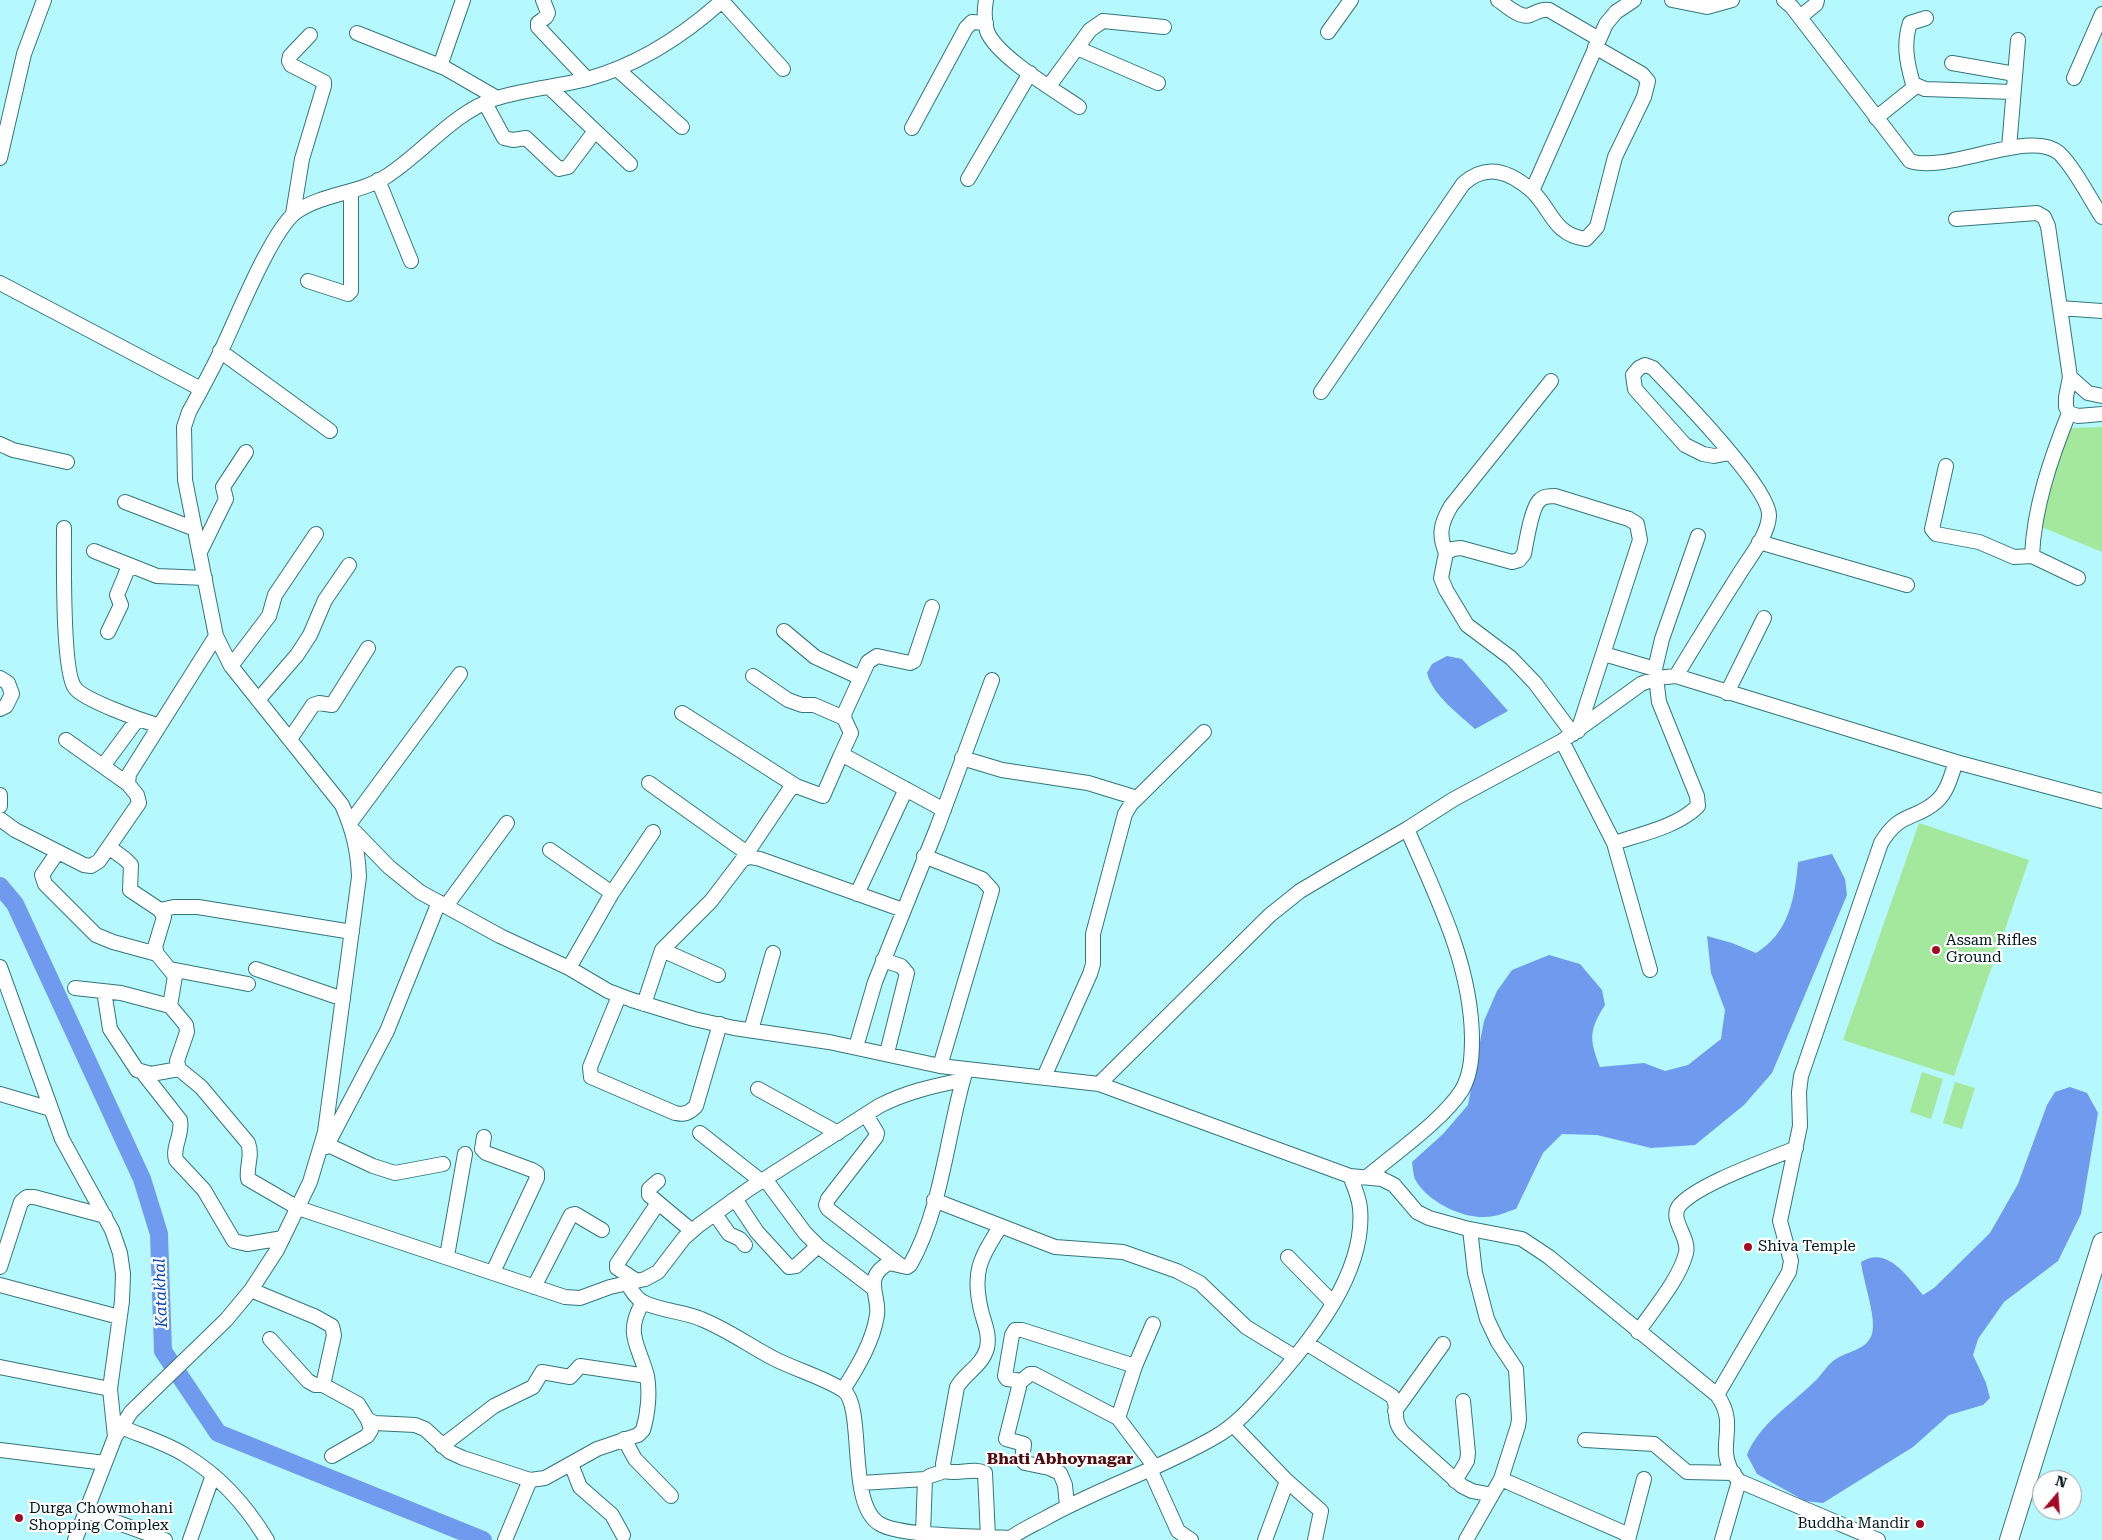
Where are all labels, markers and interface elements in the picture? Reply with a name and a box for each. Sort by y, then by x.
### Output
place label: Assam Rifles Ground [1946,932,2037,967]
marker: Assam Rifles Ground [1930,944,1942,956]
place label: Shiva Temple [1758,1238,1856,1256]
marker: Shiva Temple [1742,1241,1754,1253]
water label: Katakhal [150,1258,172,1328]
district label: Bhati Abhoynagar [987,1449,1133,1469]
north arrow [2032,1470,2082,1520]
text: N [2054,1472,2069,1491]
place label: Durga Chowmohani Shopping Complex [29,1500,173,1535]
marker: Durga Chowmohani Shopping Complex [13,1512,25,1524]
place label: Buddha Mandir [1797,1515,1910,1533]
marker: Buddha Mandir [1914,1518,1926,1530]

